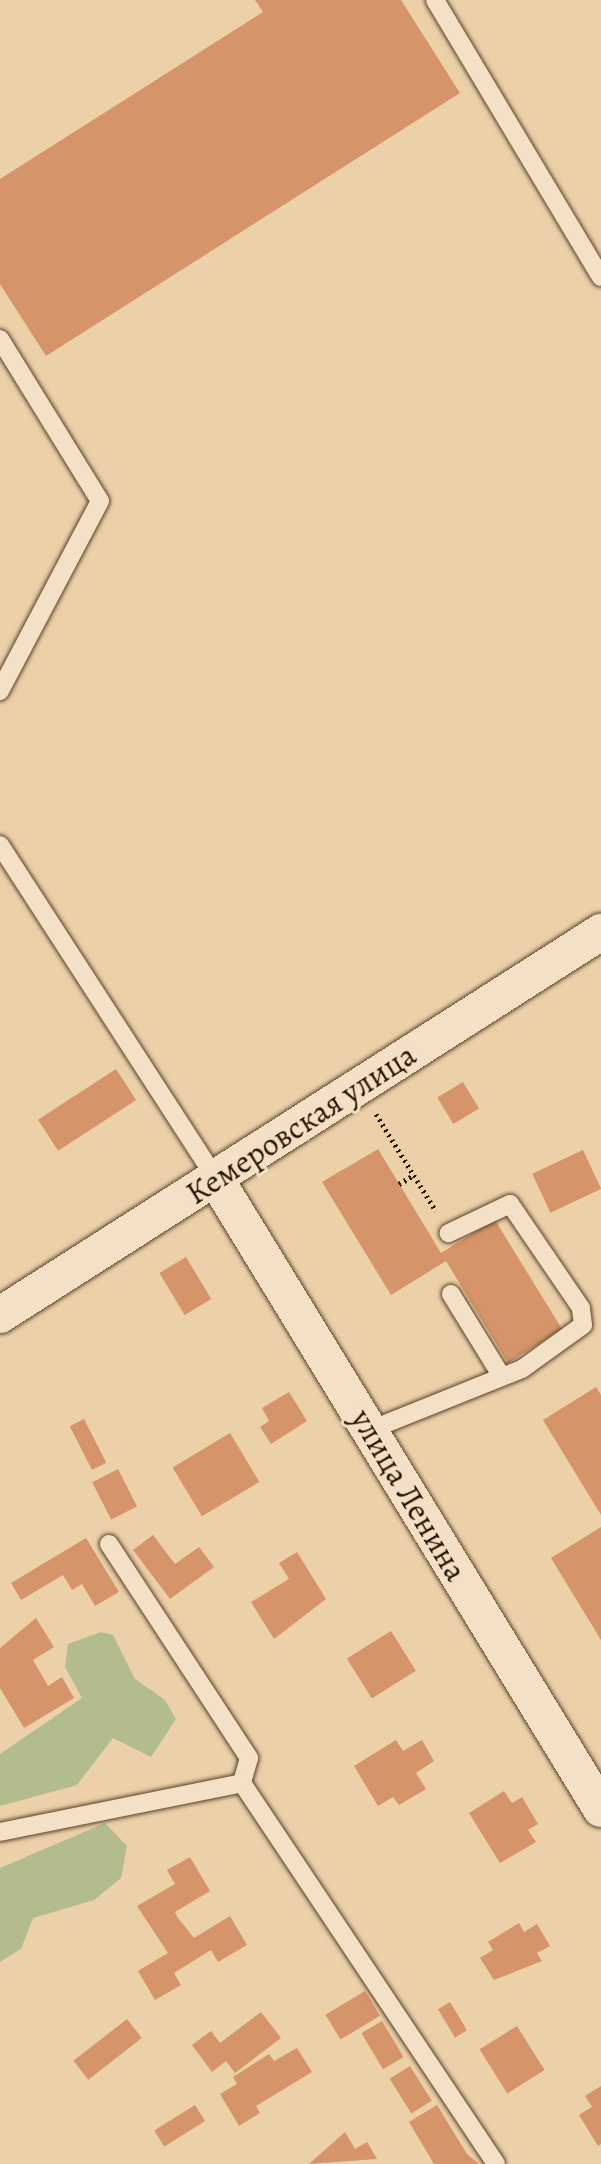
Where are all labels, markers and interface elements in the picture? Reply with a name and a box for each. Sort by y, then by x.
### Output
street label: Кемеровская улица [179,1035,423,1213]
street label: улица Ленина [343,1402,475,1588]

